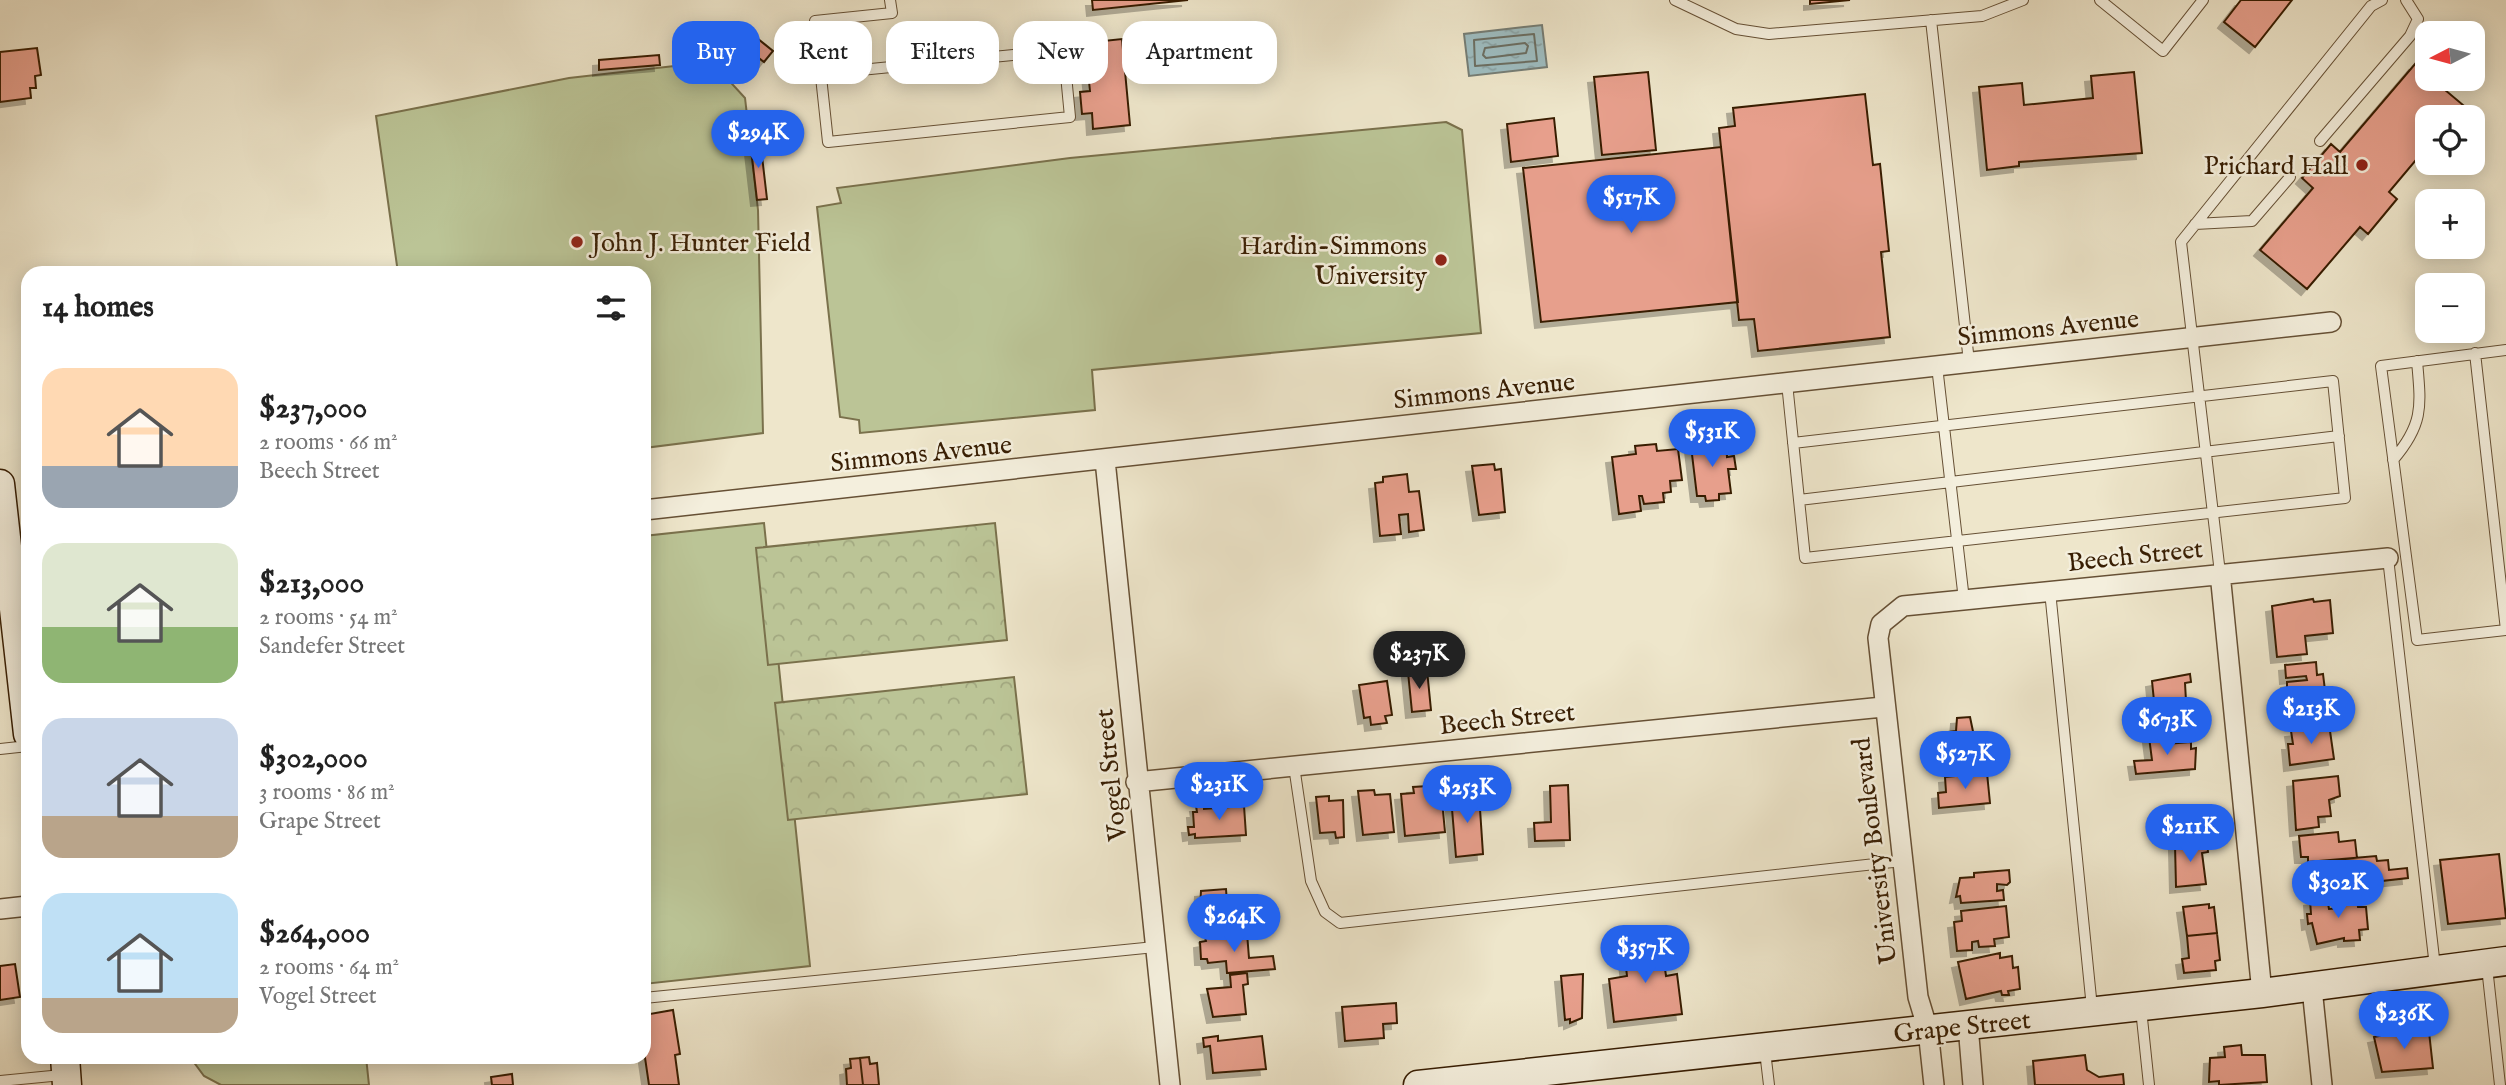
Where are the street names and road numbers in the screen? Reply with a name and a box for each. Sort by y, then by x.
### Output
street label: Simmons Avenue [1956,303,2141,354]
street label: Simmons Avenue [1392,366,1577,417]
street label: Simmons Avenue [829,429,1014,480]
street label: Beech Street [2066,533,2205,580]
street label: Beech Street [1438,696,1577,743]
street label: Vogel Street [1088,707,1135,844]
street label: University Boulevard [1845,736,1906,966]
street label: Grape Street [1892,1004,2032,1051]

